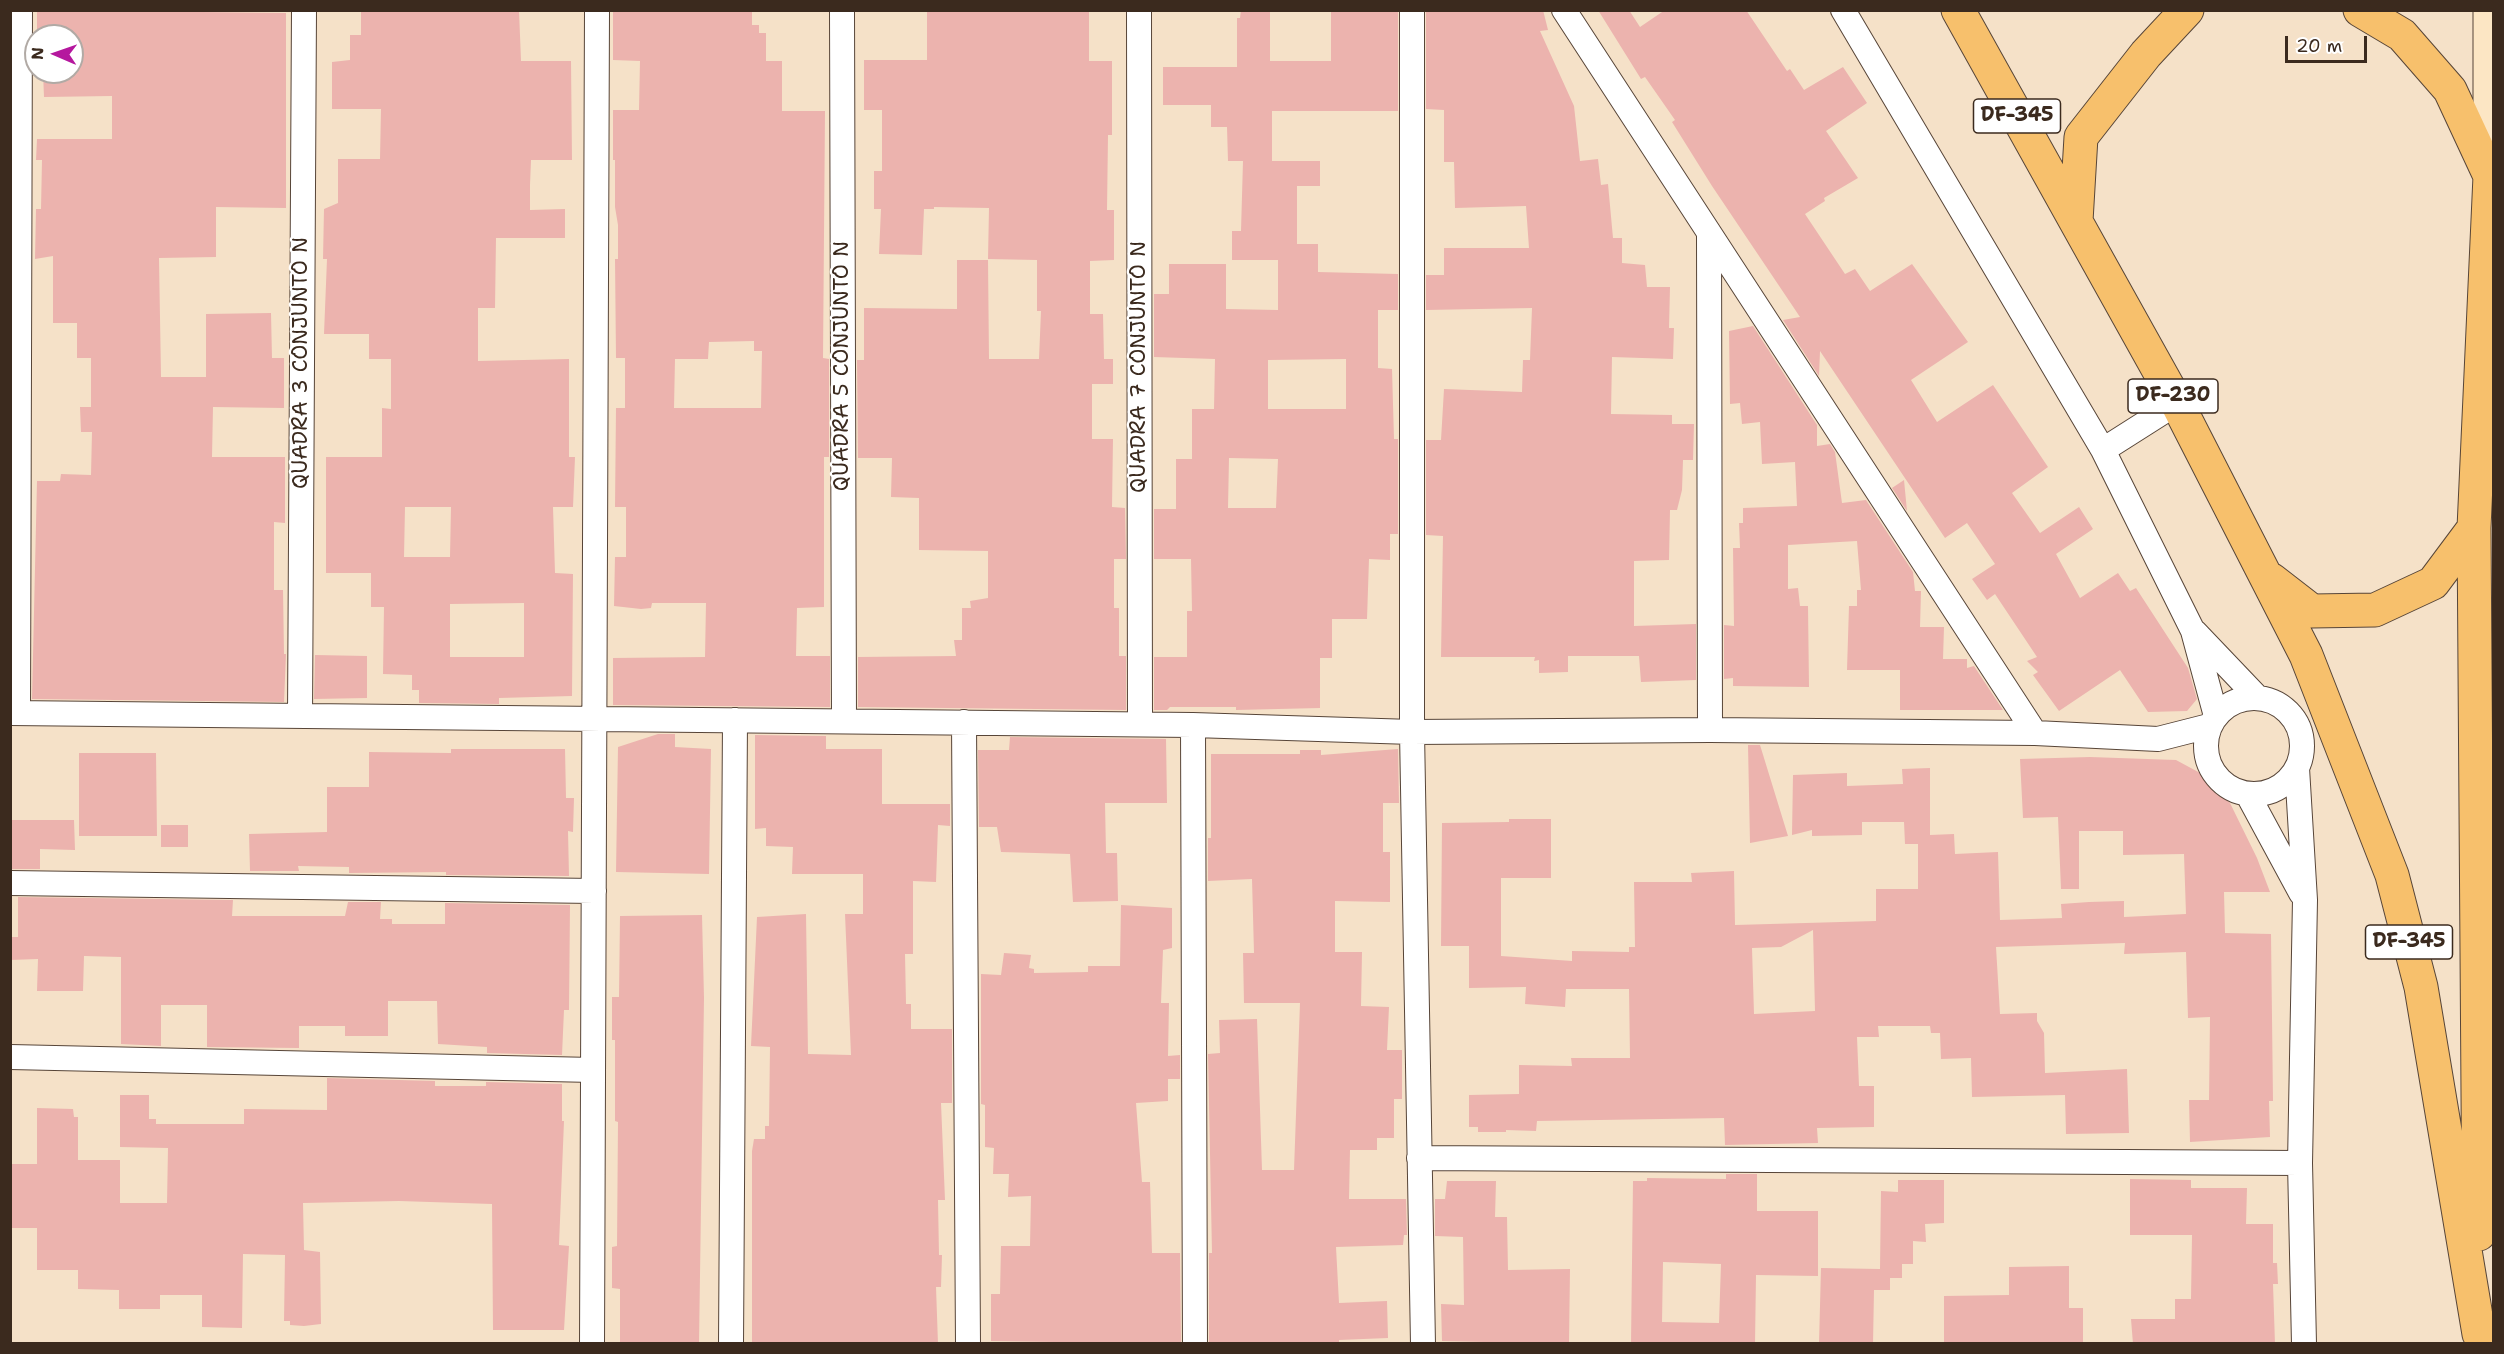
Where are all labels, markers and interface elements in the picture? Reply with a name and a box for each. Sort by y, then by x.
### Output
north arrow [24,24,84,84]
scale bar [2288,24,2370,62]
text: 20 m [2296,34,2342,58]
text: N [27,47,48,60]
road number: DF-345 [1974,99,2060,133]
street label: QUADRA 3 CONJUNTO N [289,237,315,489]
street label: QUADRA 5 CONJUNTO N [830,241,856,491]
street label: QUADRA 7 CONJUNTO N [1127,241,1153,493]
road number: DF-230 [2128,379,2218,413]
road number: DF-345 [2366,925,2452,959]

